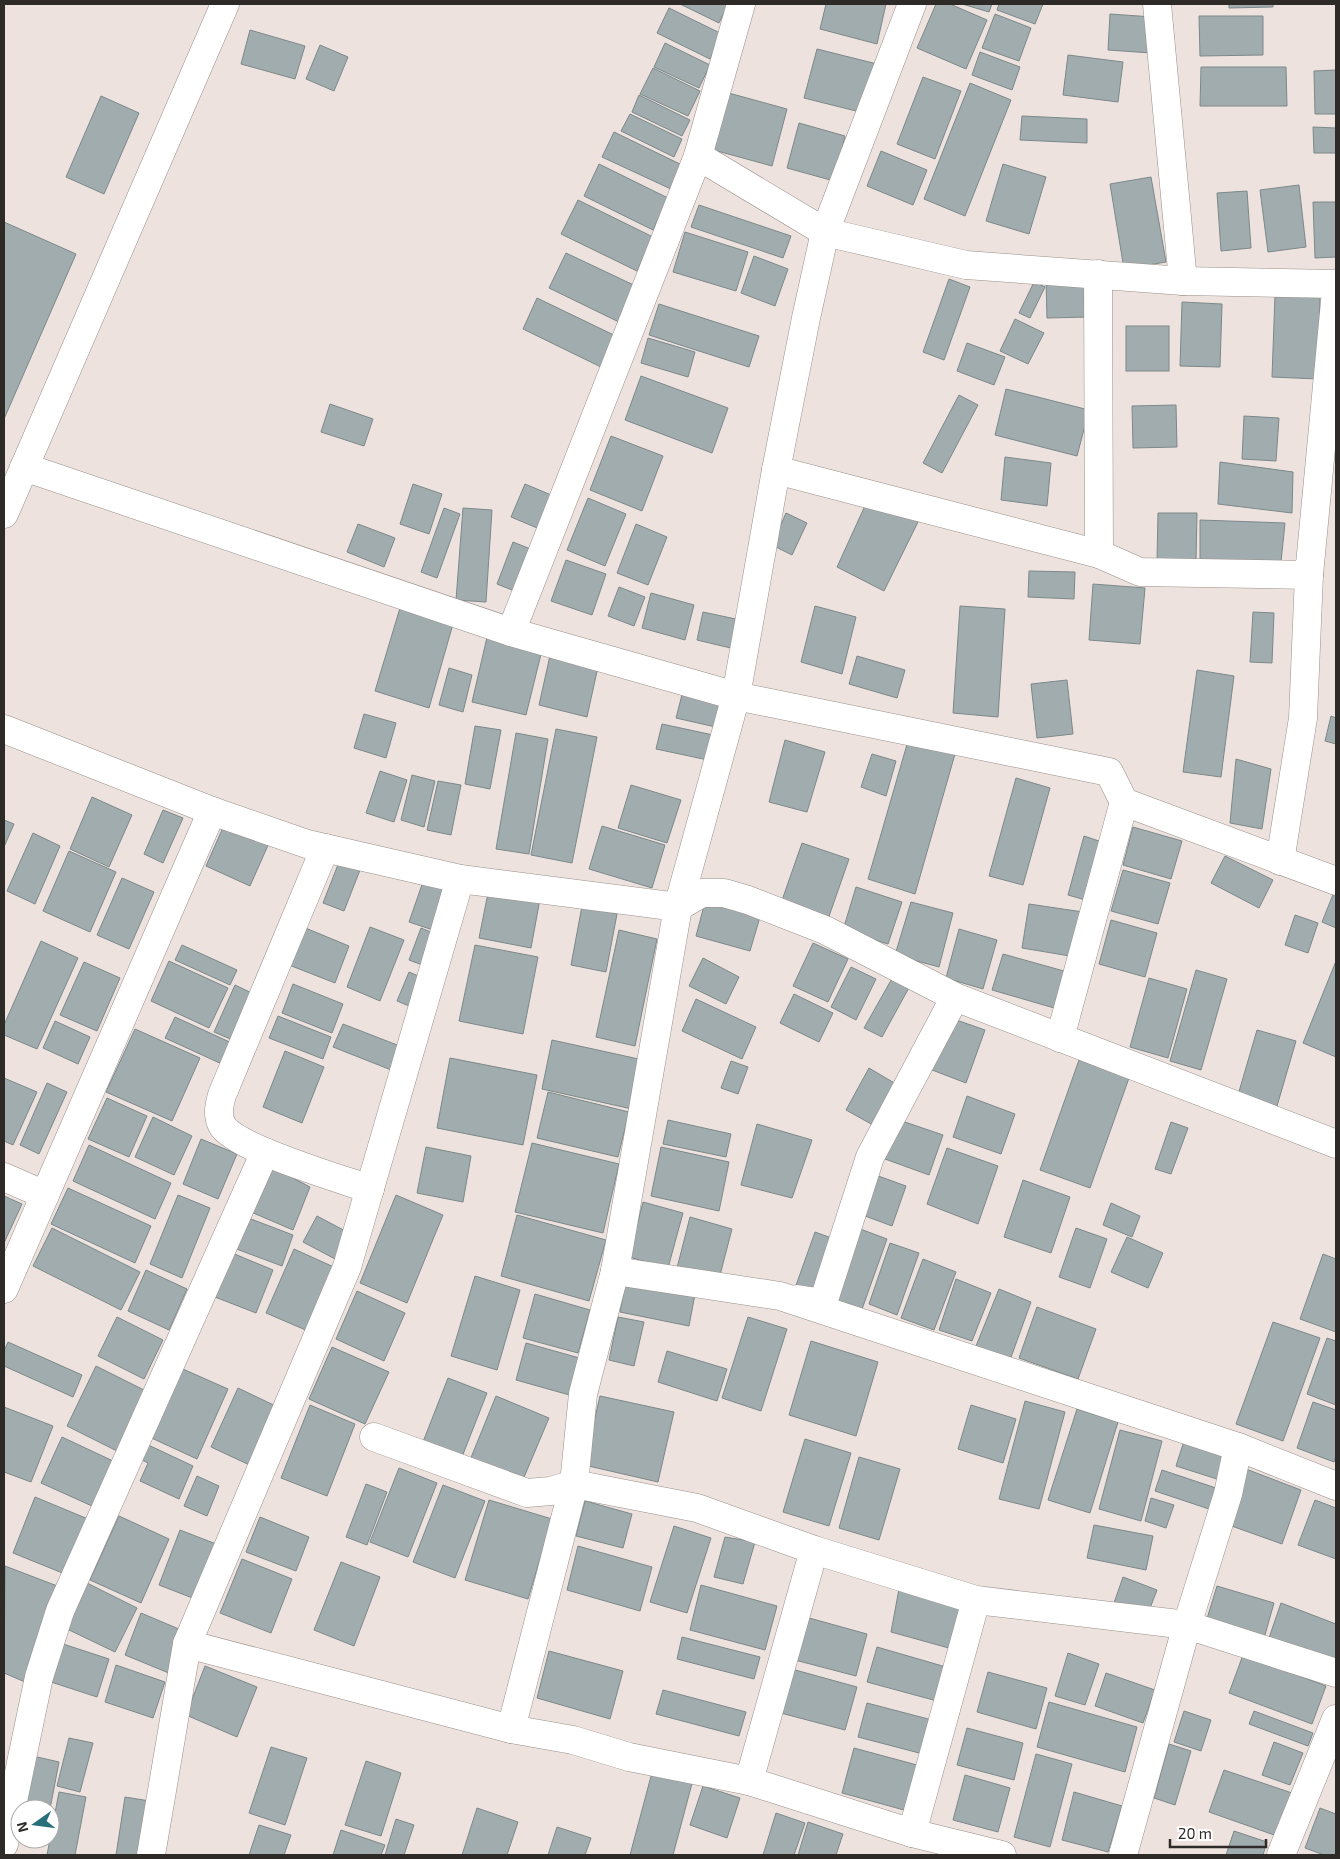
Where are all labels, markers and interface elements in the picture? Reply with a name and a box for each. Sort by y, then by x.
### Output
north arrow [10,1799,60,1849]
scale bar [1170,1816,1266,1848]
text: N [12,1820,31,1834]
text: 20 m [1178,1824,1212,1842]

